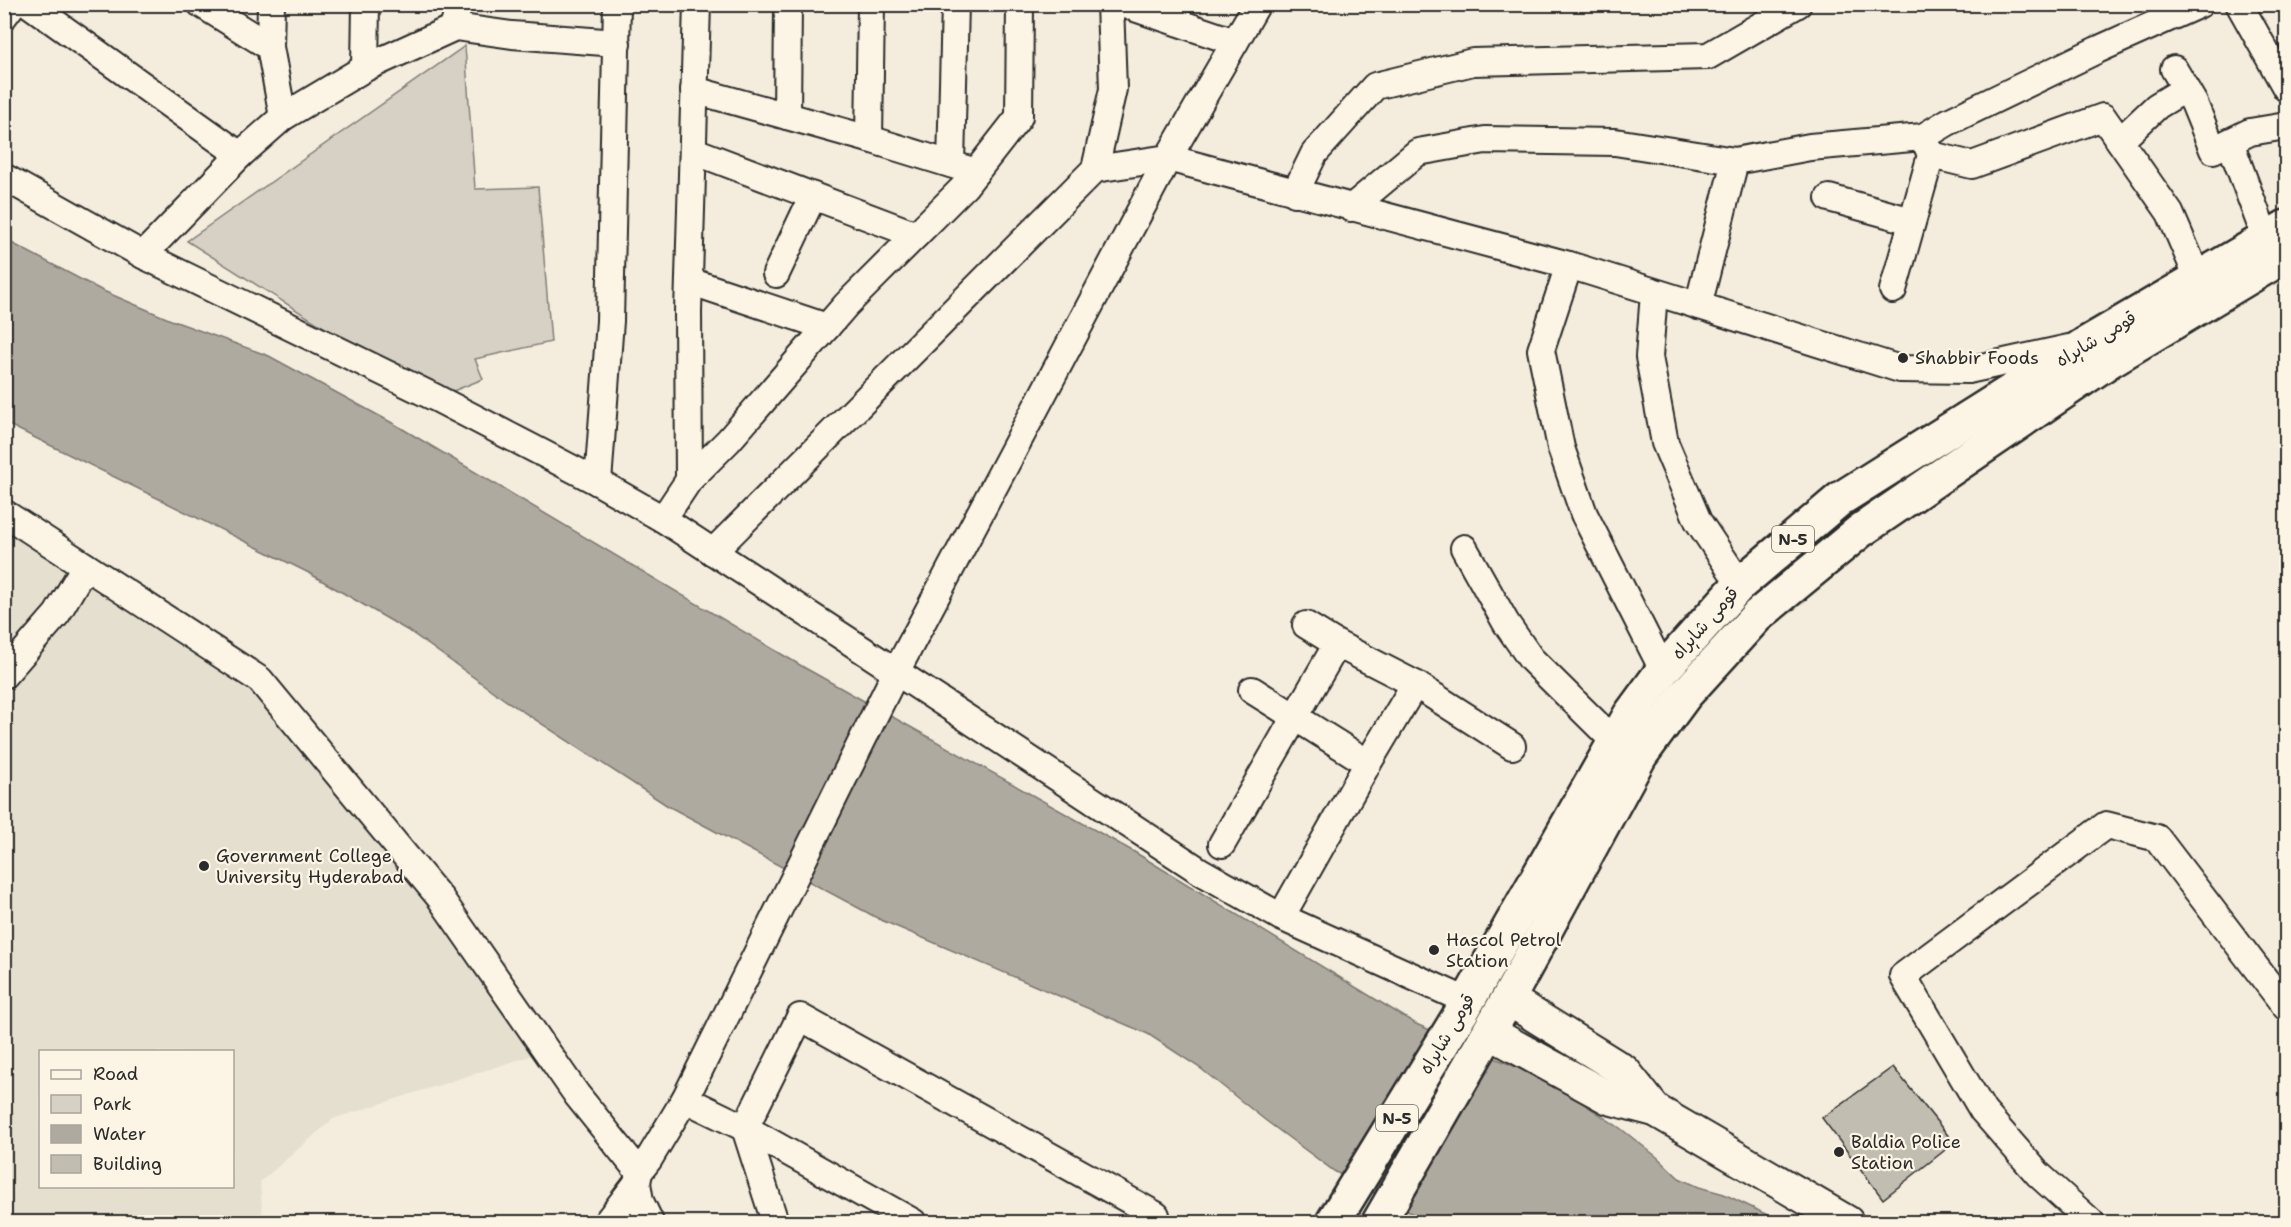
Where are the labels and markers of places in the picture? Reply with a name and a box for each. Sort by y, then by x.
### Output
place label: Shabbir Foods [1915,346,2039,370]
marker: Shabbir Foods [1896,351,1910,365]
place label: Government College University Hyderabad [216,844,404,889]
marker: Government College University Hyderabad [197,859,211,873]
place label: Hascol Petrol Station [1446,928,1562,973]
marker: Hascol Petrol Station [1427,943,1441,957]
place label: Baldia Police Station [1851,1130,1961,1175]
marker: Baldia Police Station [1832,1145,1846,1159]

